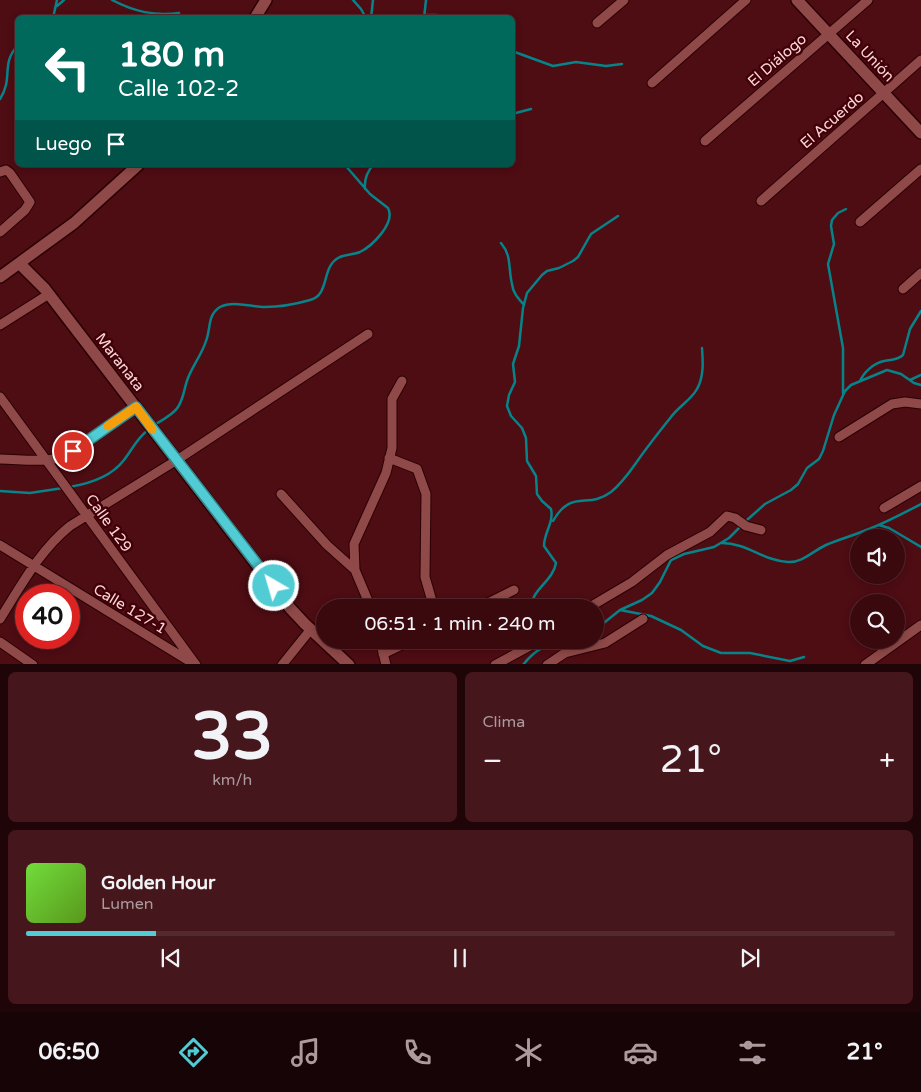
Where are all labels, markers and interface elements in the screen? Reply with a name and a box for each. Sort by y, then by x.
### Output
street label: La Unión [842,27,898,85]
street label: El Diálogo [744,30,810,90]
text: 180 m [118,34,225,76]
icon: left [35,35,100,100]
text: Calle 102-2 [118,76,239,102]
street label: El Acuerdo [797,88,867,152]
icon: arrive [102,130,130,158]
text: Luego [35,133,92,155]
street label: Maranata [92,329,148,395]
pin [52,430,94,472]
icon: arrive [59,437,87,465]
street label: Calle 129 [82,491,136,555]
map controls [850,529,905,649]
button: sound [850,529,905,584]
position arrow [247,559,299,611]
street label: Calle 127-1 [90,580,170,638]
speed limit sign: 40 [15,584,80,649]
button: search [850,594,905,649]
text: 06:51 · 1 min · 240 m [364,613,556,635]
text: 33 [191,698,273,777]
text: Clima [483,712,525,732]
text: 21° [660,737,722,783]
text: − [483,744,502,778]
text: + [879,744,895,778]
text: km/h [212,770,252,790]
text: Golden Hour [101,872,215,894]
text: Lumen [101,894,153,914]
icon: previous [157,944,185,972]
icon: pause [446,944,474,972]
icon: next [736,944,764,972]
icon: directions [176,1035,211,1070]
icon: music [288,1035,323,1070]
icon: phone [400,1035,435,1070]
icon: climate [511,1035,546,1070]
icon: car [623,1035,658,1070]
icon: filters [735,1035,770,1070]
text: 06:50 [38,1039,99,1065]
text: 21° [847,1039,883,1065]

